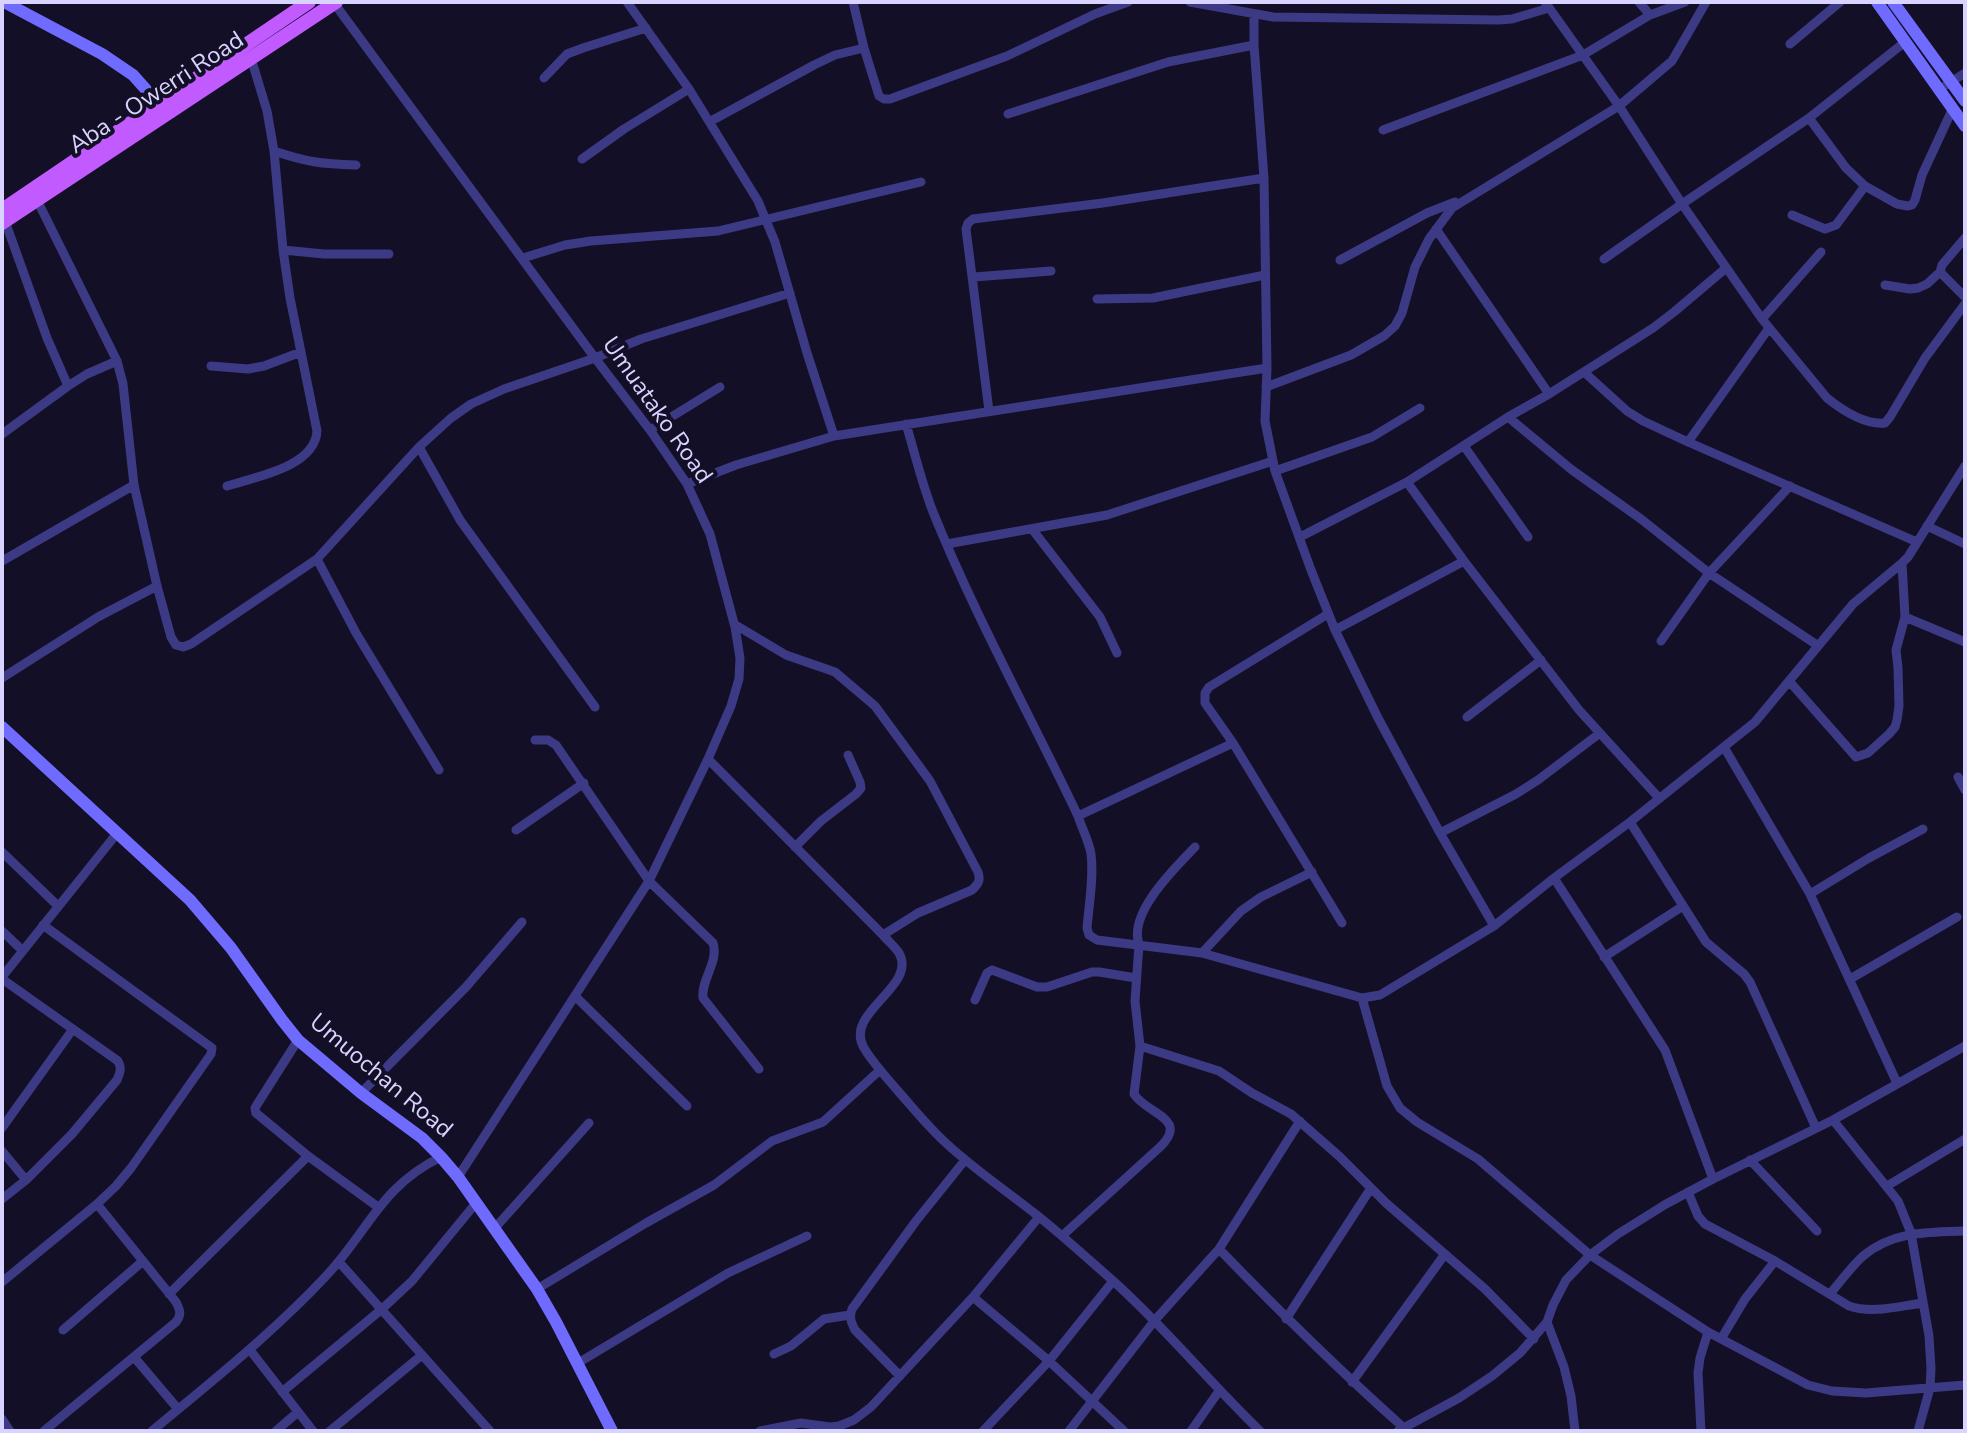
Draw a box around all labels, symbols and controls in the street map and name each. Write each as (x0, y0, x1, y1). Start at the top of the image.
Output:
street label: Aba - Owerri Road (64, 27, 250, 161)
street label: Umuatako Road (595, 332, 717, 490)
street label: Umuochan Road (303, 1009, 457, 1145)

